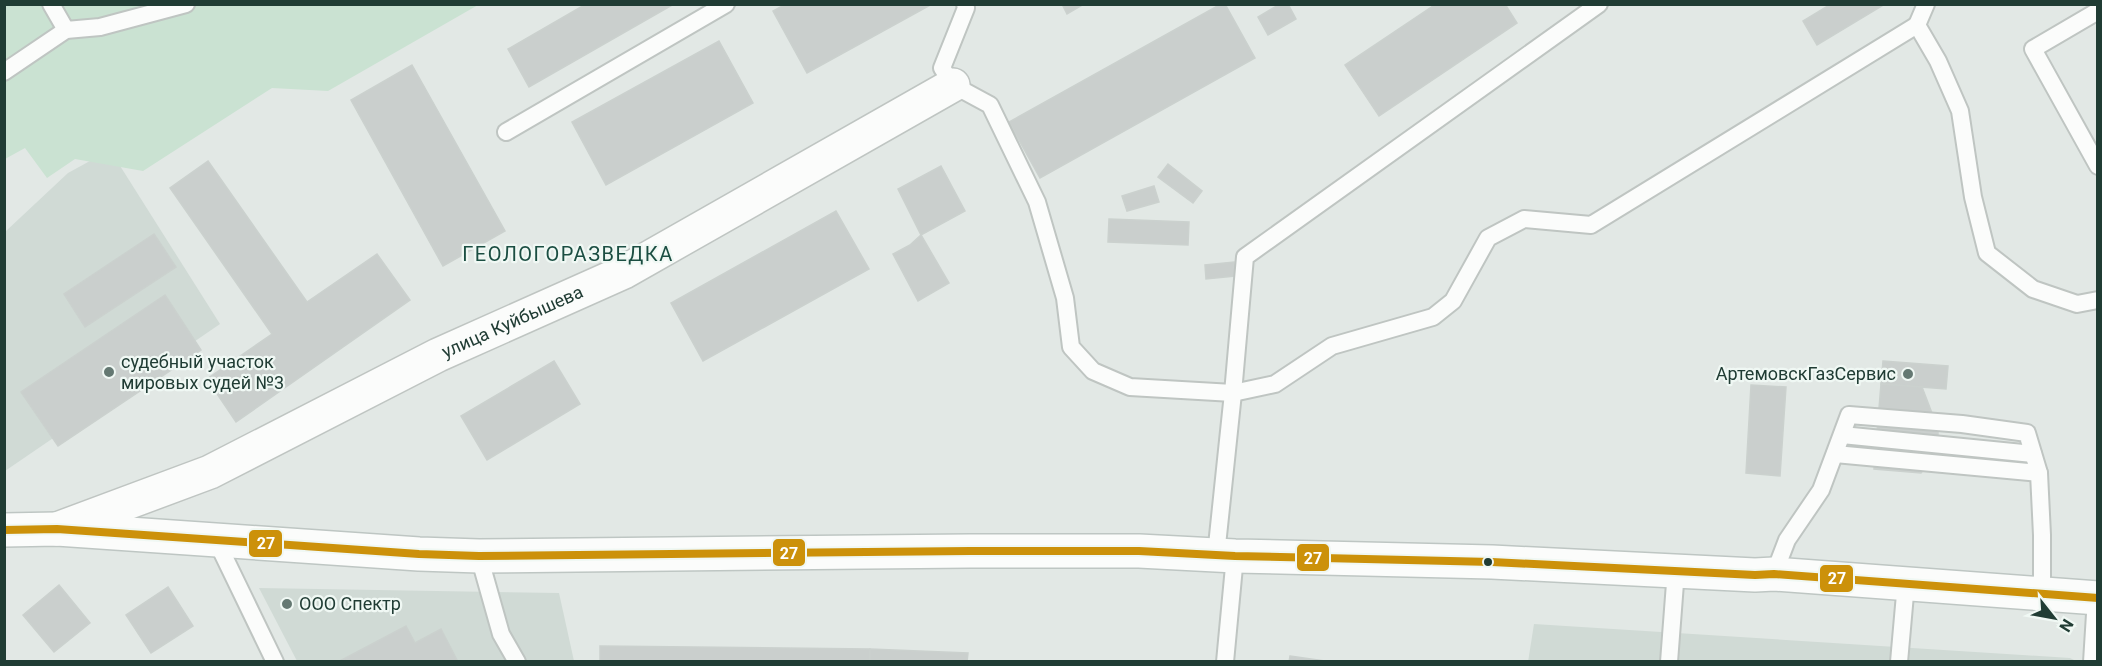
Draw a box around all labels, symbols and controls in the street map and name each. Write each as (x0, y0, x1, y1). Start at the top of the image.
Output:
district label: ГЕОЛОГОРАЗВЕДКА (462, 242, 674, 266)
street label: улица Куйбышева (438, 281, 586, 362)
place label: судебный участок мировых судей №3 (121, 351, 284, 393)
place label: АртемовскГазСервис (1716, 363, 1896, 384)
marker: судебный участок мировых судей №3 (102, 365, 116, 379)
marker: АртемовскГазСервис (1901, 367, 1915, 381)
line badge: 27 (248, 529, 283, 558)
text: 27 (257, 534, 275, 553)
line badge: 27 (772, 538, 806, 567)
line badge: 27 (1296, 543, 1330, 572)
text: 27 (780, 544, 798, 563)
text: 27 (1304, 549, 1322, 568)
unlabelled marker (1482, 556, 1494, 568)
line badge: 27 (1819, 564, 1854, 593)
text: 27 (1828, 569, 1846, 588)
north arrow (2024, 588, 2084, 648)
place label: ООО Спектр (299, 593, 401, 614)
marker: ООО Спектр (280, 597, 294, 611)
text: N (2055, 616, 2077, 635)

